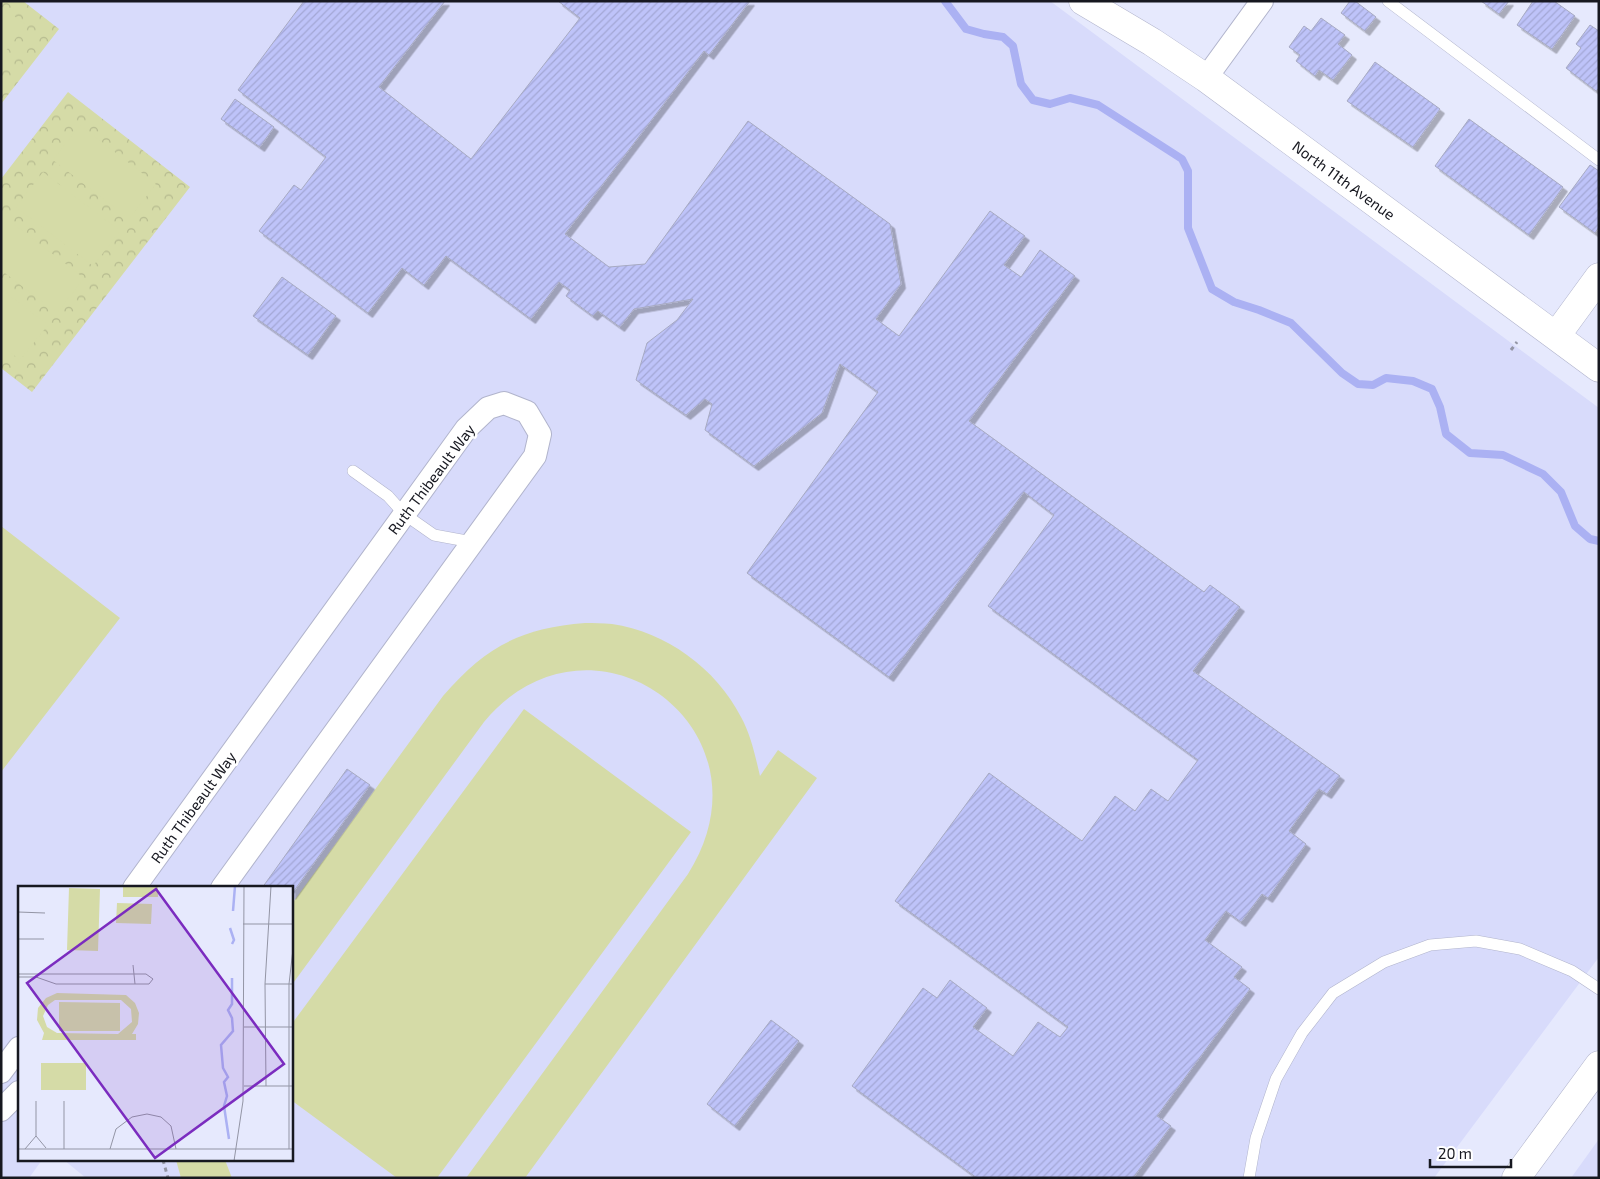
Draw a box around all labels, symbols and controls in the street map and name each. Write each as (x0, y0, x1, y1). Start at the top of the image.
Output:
street label: North 11th Avenue (1289, 137, 1399, 223)
street label: Ruth Thibeault Way (384, 420, 478, 538)
street label: Ruth Thibeault Way (147, 748, 239, 866)
inset map (18, 886, 292, 1162)
scale bar (1430, 1136, 1511, 1168)
text: 20 m (1438, 1144, 1472, 1162)

